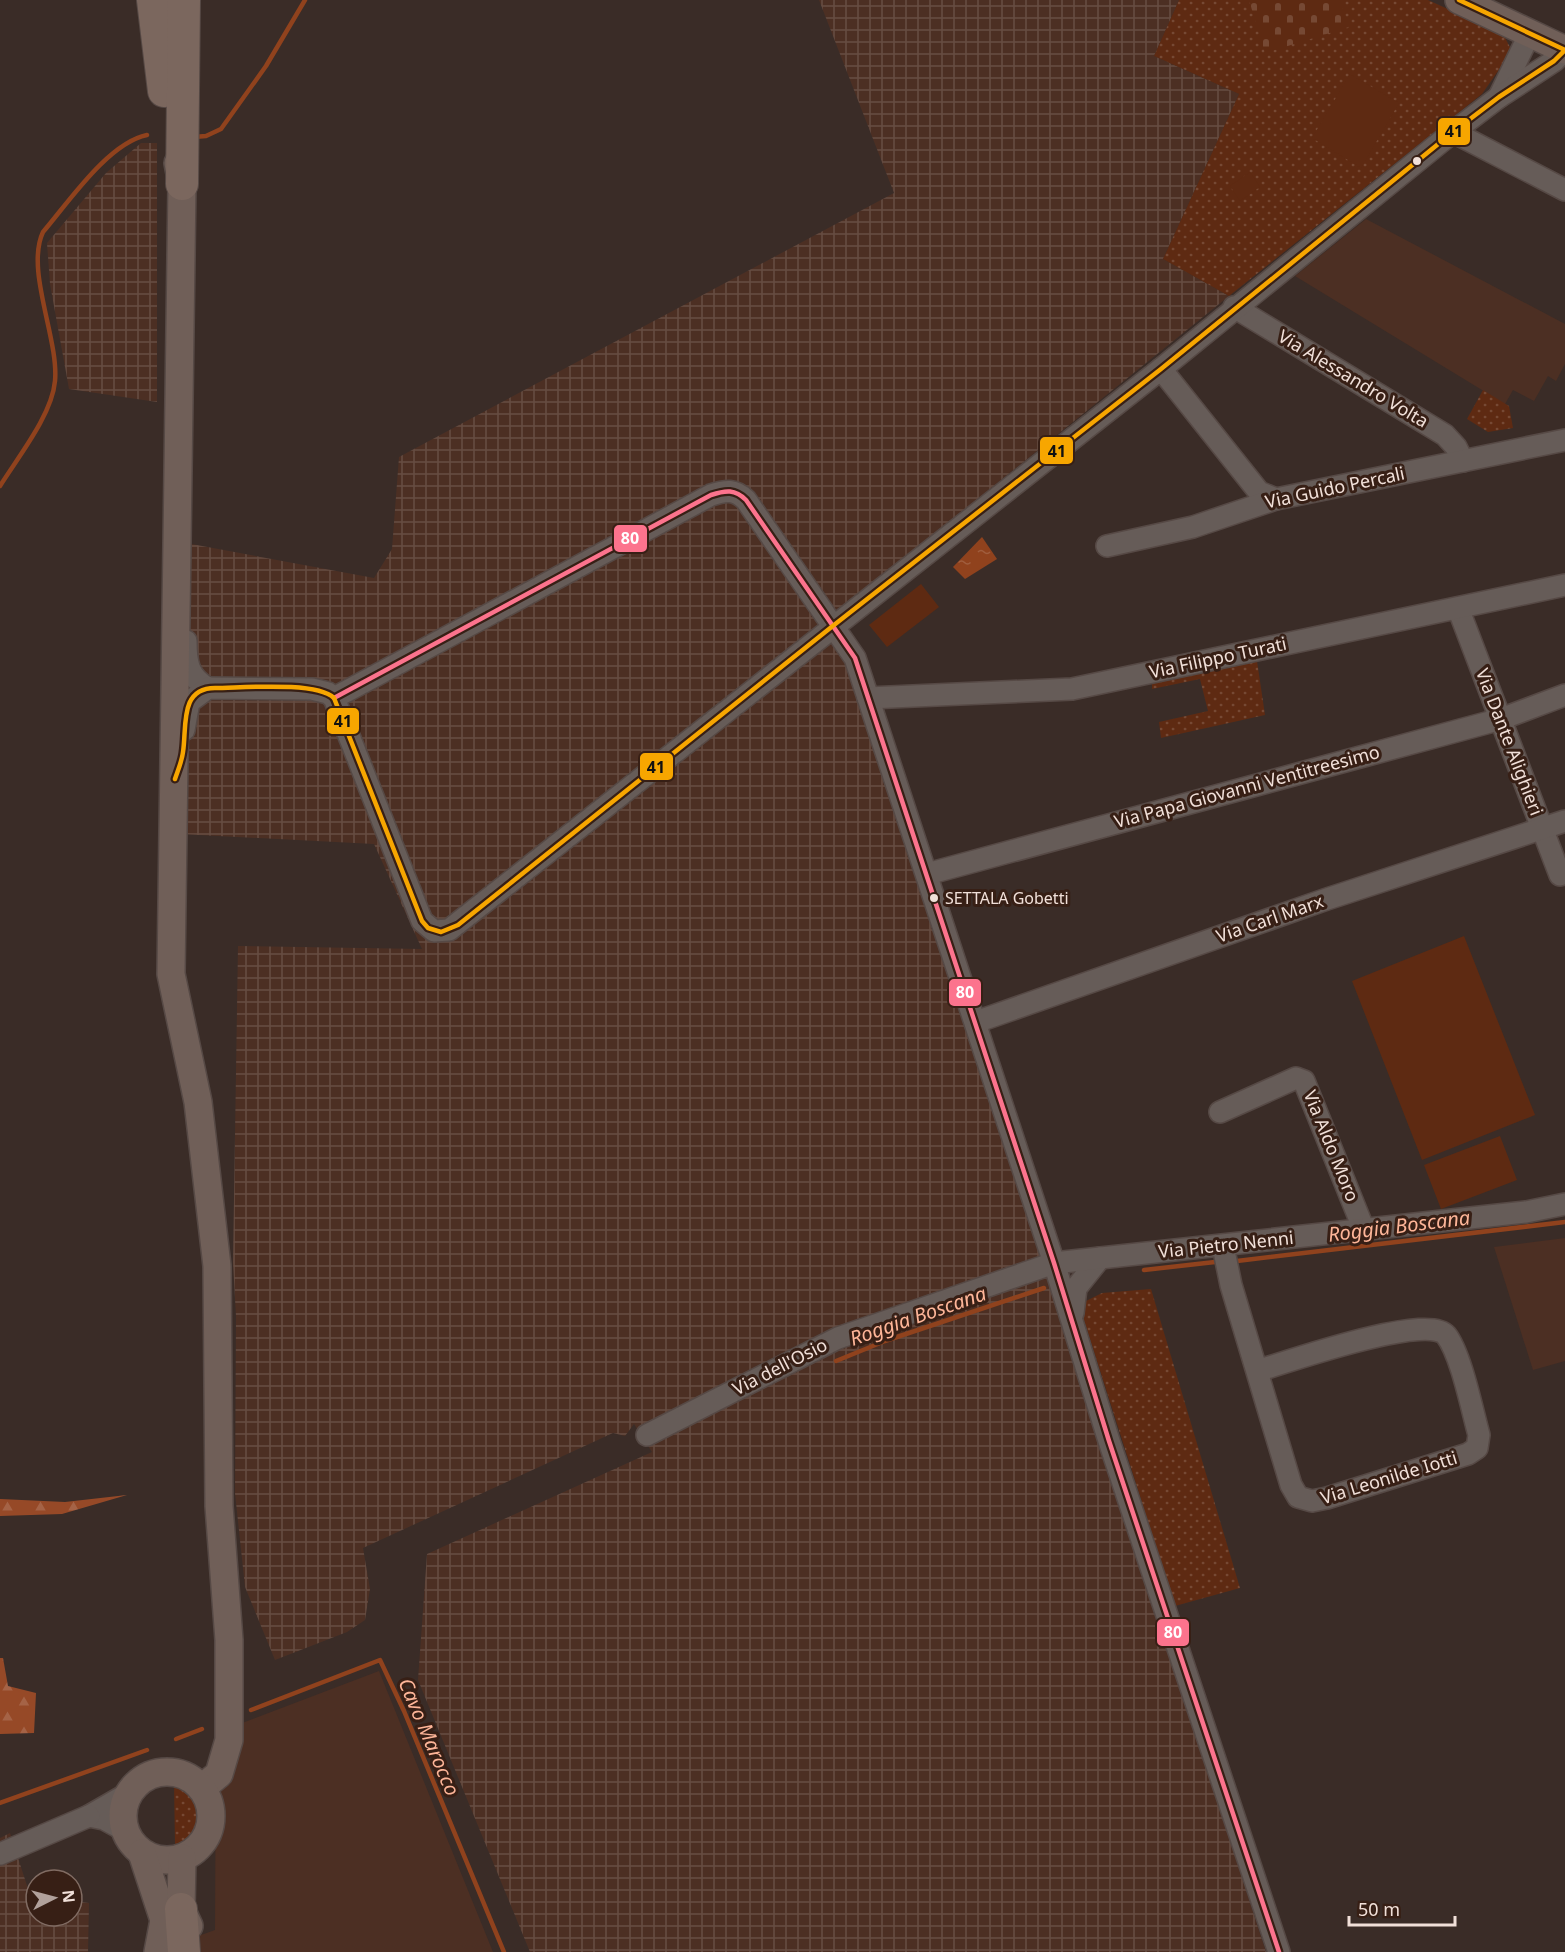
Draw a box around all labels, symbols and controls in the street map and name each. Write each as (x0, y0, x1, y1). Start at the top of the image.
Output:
line badge: 41 (1437, 117, 1471, 146)
text: 41 (1445, 120, 1463, 142)
unlabelled marker (1411, 155, 1423, 167)
street label: Via Alessandro Volta (1274, 324, 1433, 433)
line badge: 41 (1039, 436, 1074, 465)
text: 41 (1048, 440, 1066, 462)
street label: Via Guido Percali (1263, 461, 1407, 514)
line badge: 80 (613, 524, 648, 553)
text: 80 (621, 527, 639, 549)
street label: Via Filippo Turati (1147, 631, 1289, 683)
street label: Via Dante Alighieri (1471, 665, 1549, 819)
line badge: 41 (326, 707, 360, 735)
text: 41 (334, 710, 352, 732)
street label: Via Papa Giovanni Ventitreesimo (1111, 739, 1382, 833)
line badge: 41 (639, 752, 674, 781)
text: 41 (647, 756, 665, 778)
place label: SETTALA Gobetti (945, 887, 1069, 909)
street label: Via Carl Marx (1213, 888, 1327, 948)
marker: SETTALA Gobetti (928, 892, 940, 904)
line badge: 80 (948, 978, 982, 1007)
text: 80 (956, 981, 974, 1003)
street label: Via Aldo Moro (1299, 1086, 1365, 1205)
water label: Roggia Boscana (1326, 1203, 1471, 1248)
street label: Via Pietro Nenni (1157, 1225, 1295, 1263)
water label: Roggia Boscana (846, 1280, 990, 1352)
street label: Via dell'Osio (728, 1332, 831, 1400)
street label: Via Leonilde Iotti (1317, 1445, 1460, 1509)
line badge: 80 (1156, 1618, 1190, 1647)
text: 80 (1164, 1621, 1182, 1643)
water label: Cavo Marocco (393, 1674, 466, 1800)
north arrow (24, 1868, 84, 1928)
text: N (57, 1889, 81, 1904)
scale bar (1349, 1889, 1456, 1927)
text: 50 m (1358, 1897, 1400, 1921)

